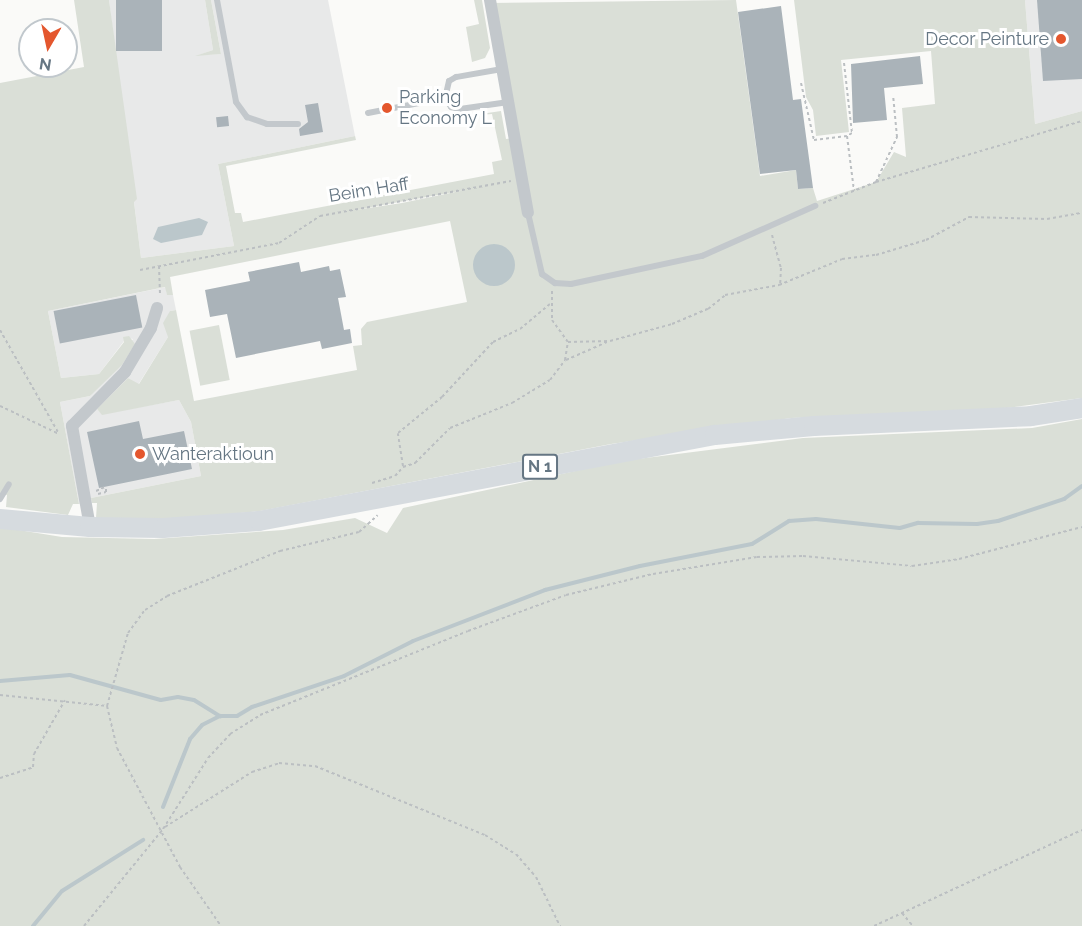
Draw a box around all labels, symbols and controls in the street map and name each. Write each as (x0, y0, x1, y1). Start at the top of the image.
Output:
north arrow (18, 18, 78, 78)
place label: Decor Peinture (925, 28, 1049, 50)
marker: Decor Peinture (1054, 32, 1068, 46)
text: N (38, 54, 53, 75)
place label: Parking Economy L (399, 87, 493, 130)
marker: Parking Economy L (380, 101, 394, 115)
street label: Beim Haff (327, 173, 411, 207)
place label: Wanteraktioun (152, 443, 274, 465)
marker: Wanteraktioun (133, 447, 147, 461)
road number: N 1 (522, 454, 558, 480)

